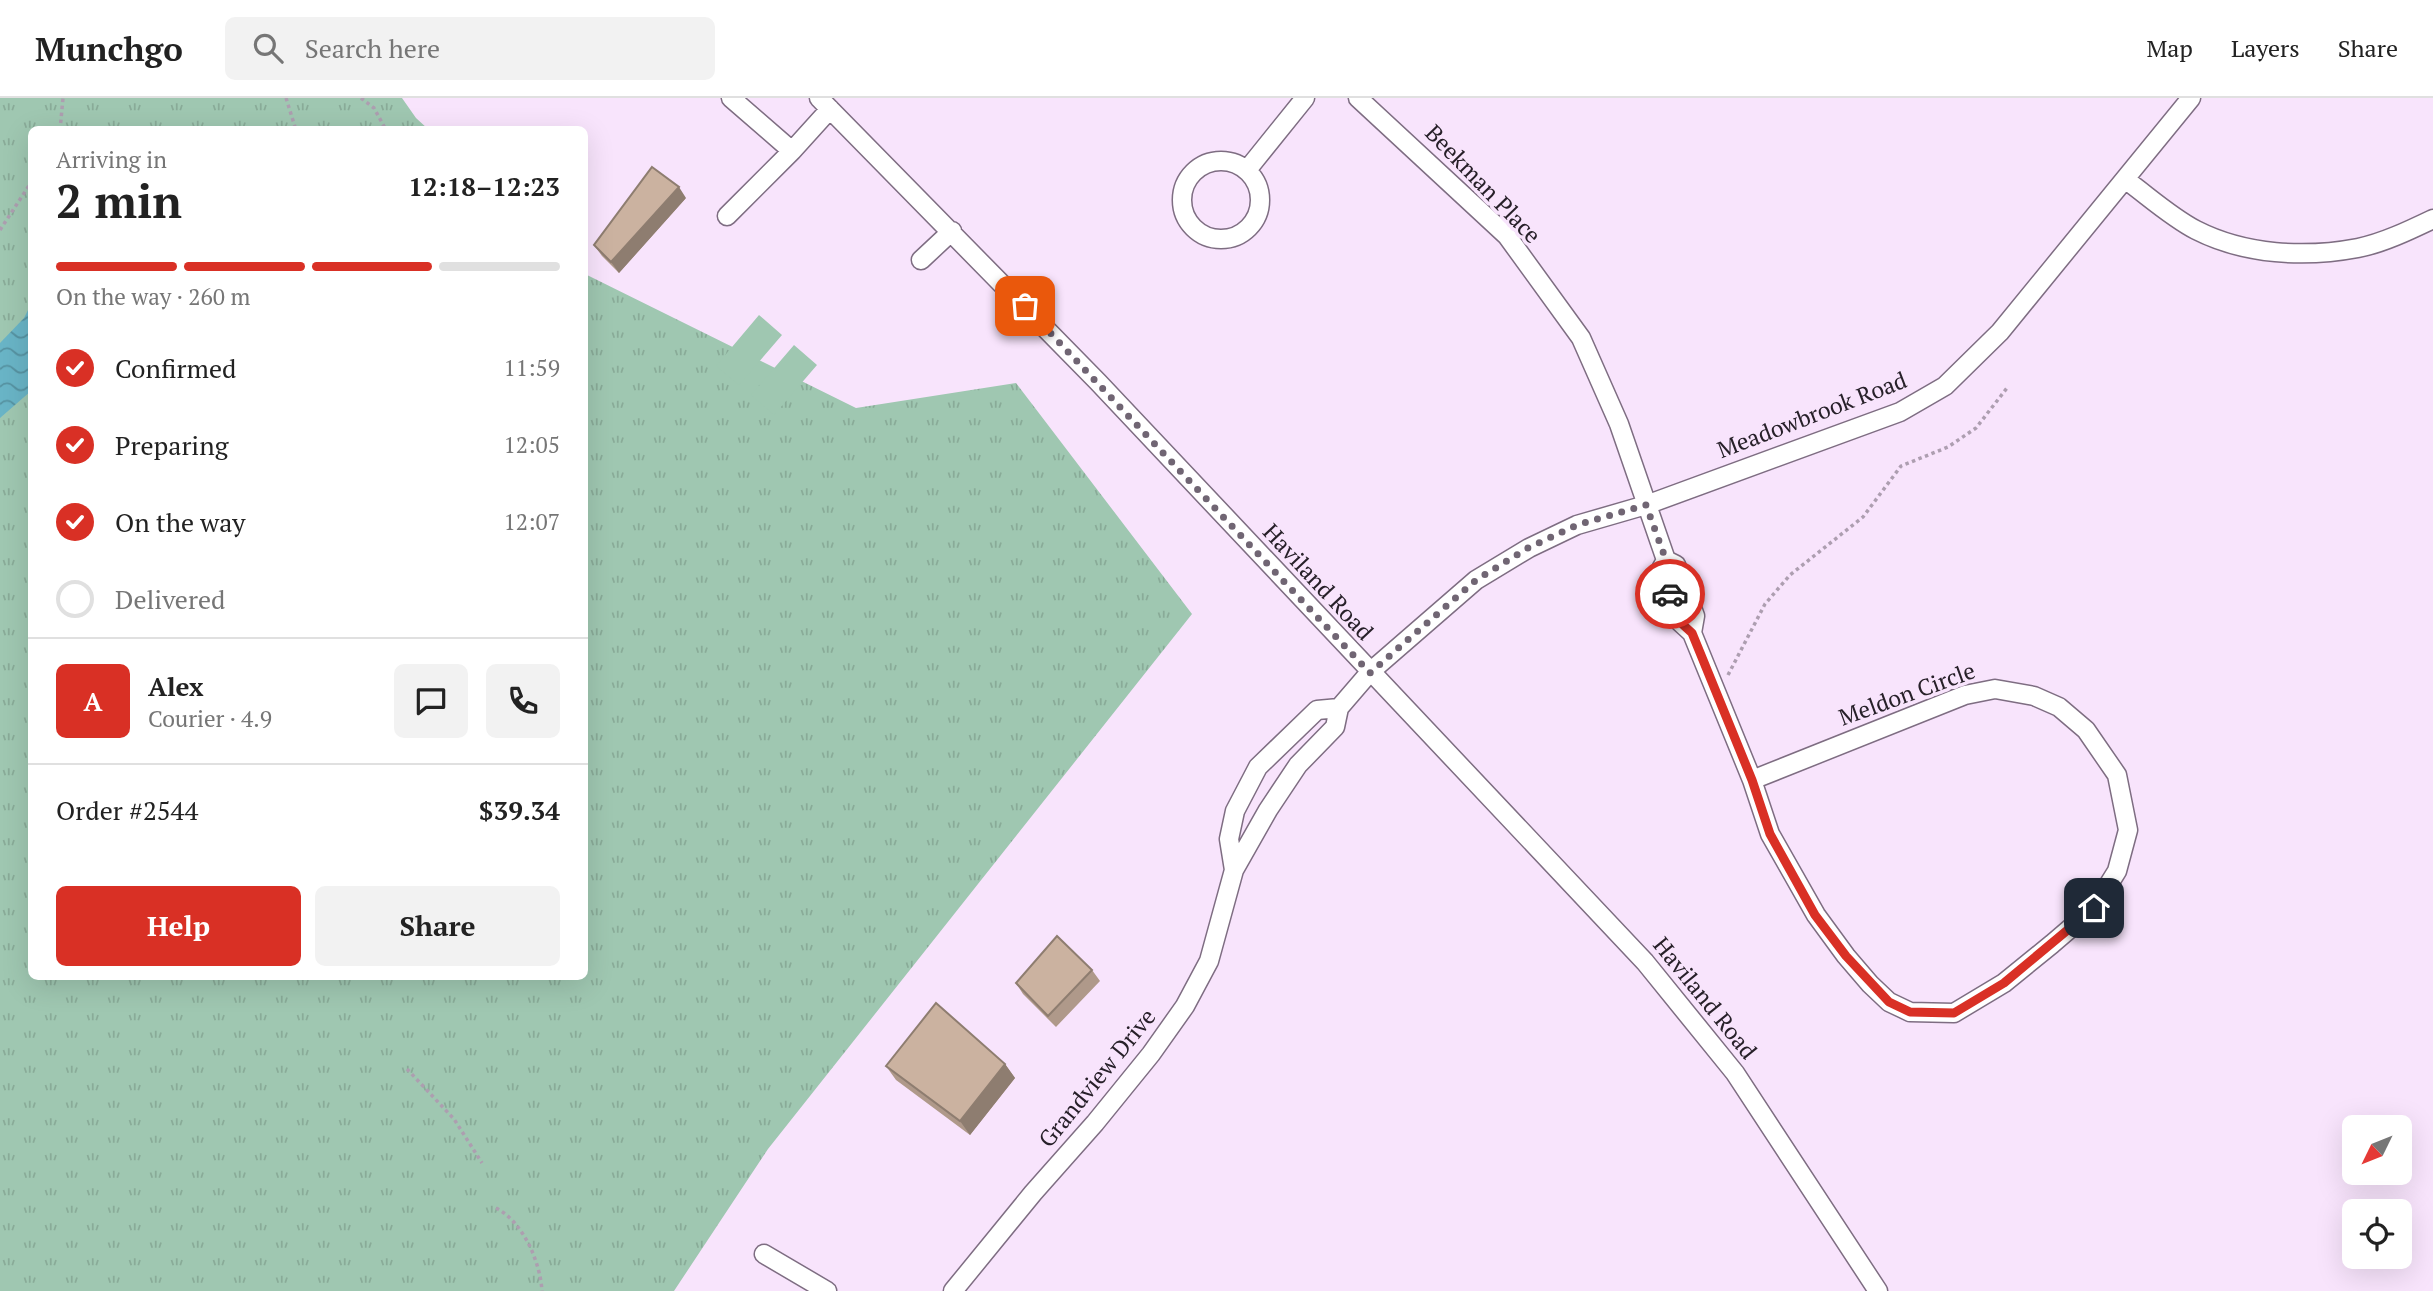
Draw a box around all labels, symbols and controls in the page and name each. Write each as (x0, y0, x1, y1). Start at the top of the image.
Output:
search box (225, 17, 715, 80)
text: Munchgo (35, 27, 183, 70)
icon: search (249, 29, 287, 67)
text: Search here (305, 31, 440, 65)
text: Map (2146, 32, 2193, 64)
text: Layers (2231, 32, 2300, 64)
text: Share (2338, 32, 2398, 64)
street label: Beekman Place (1419, 117, 1548, 250)
text: Arriving in (56, 144, 167, 175)
text: 12:18–12:23 (408, 169, 560, 203)
text: 2 min (56, 170, 182, 231)
pin (995, 276, 1055, 336)
text: On the way · 260 m (56, 281, 250, 312)
icon: bag (1006, 287, 1044, 325)
icon: check (56, 349, 94, 387)
text: Confirmed (115, 351, 236, 385)
text: 11:59 (503, 352, 560, 383)
street label: Meadowbrook Road (1713, 364, 1911, 465)
icon: check (56, 426, 94, 464)
text: Preparing (115, 428, 228, 462)
text: 12:05 (503, 429, 560, 460)
icon: check (56, 503, 94, 541)
text: On the way (115, 505, 246, 539)
text: 12:07 (503, 506, 560, 537)
street label: Haviland Road (1256, 517, 1381, 647)
courier (1635, 559, 1705, 629)
icon: car (1651, 575, 1689, 613)
text: Delivered (115, 582, 225, 616)
street label: Meldon Circle (1834, 655, 1979, 733)
button: chat (394, 664, 468, 738)
button: phone (486, 664, 560, 738)
text: Alex (148, 669, 204, 703)
text: A (84, 684, 102, 718)
text: Courier · 4.9 (148, 703, 272, 734)
text: Order #2544 (56, 793, 198, 827)
text: $39.34 (479, 793, 560, 827)
pin (2064, 878, 2124, 938)
button: Help (56, 886, 301, 966)
button: Share (315, 886, 560, 966)
icon: home (2075, 889, 2113, 927)
street label: Haviland Road (1647, 930, 1764, 1065)
street label: Grandview Drive (1031, 1002, 1162, 1154)
north arrow (2342, 1115, 2412, 1185)
map controls (2342, 1115, 2412, 1269)
button: locate (2342, 1199, 2412, 1269)

